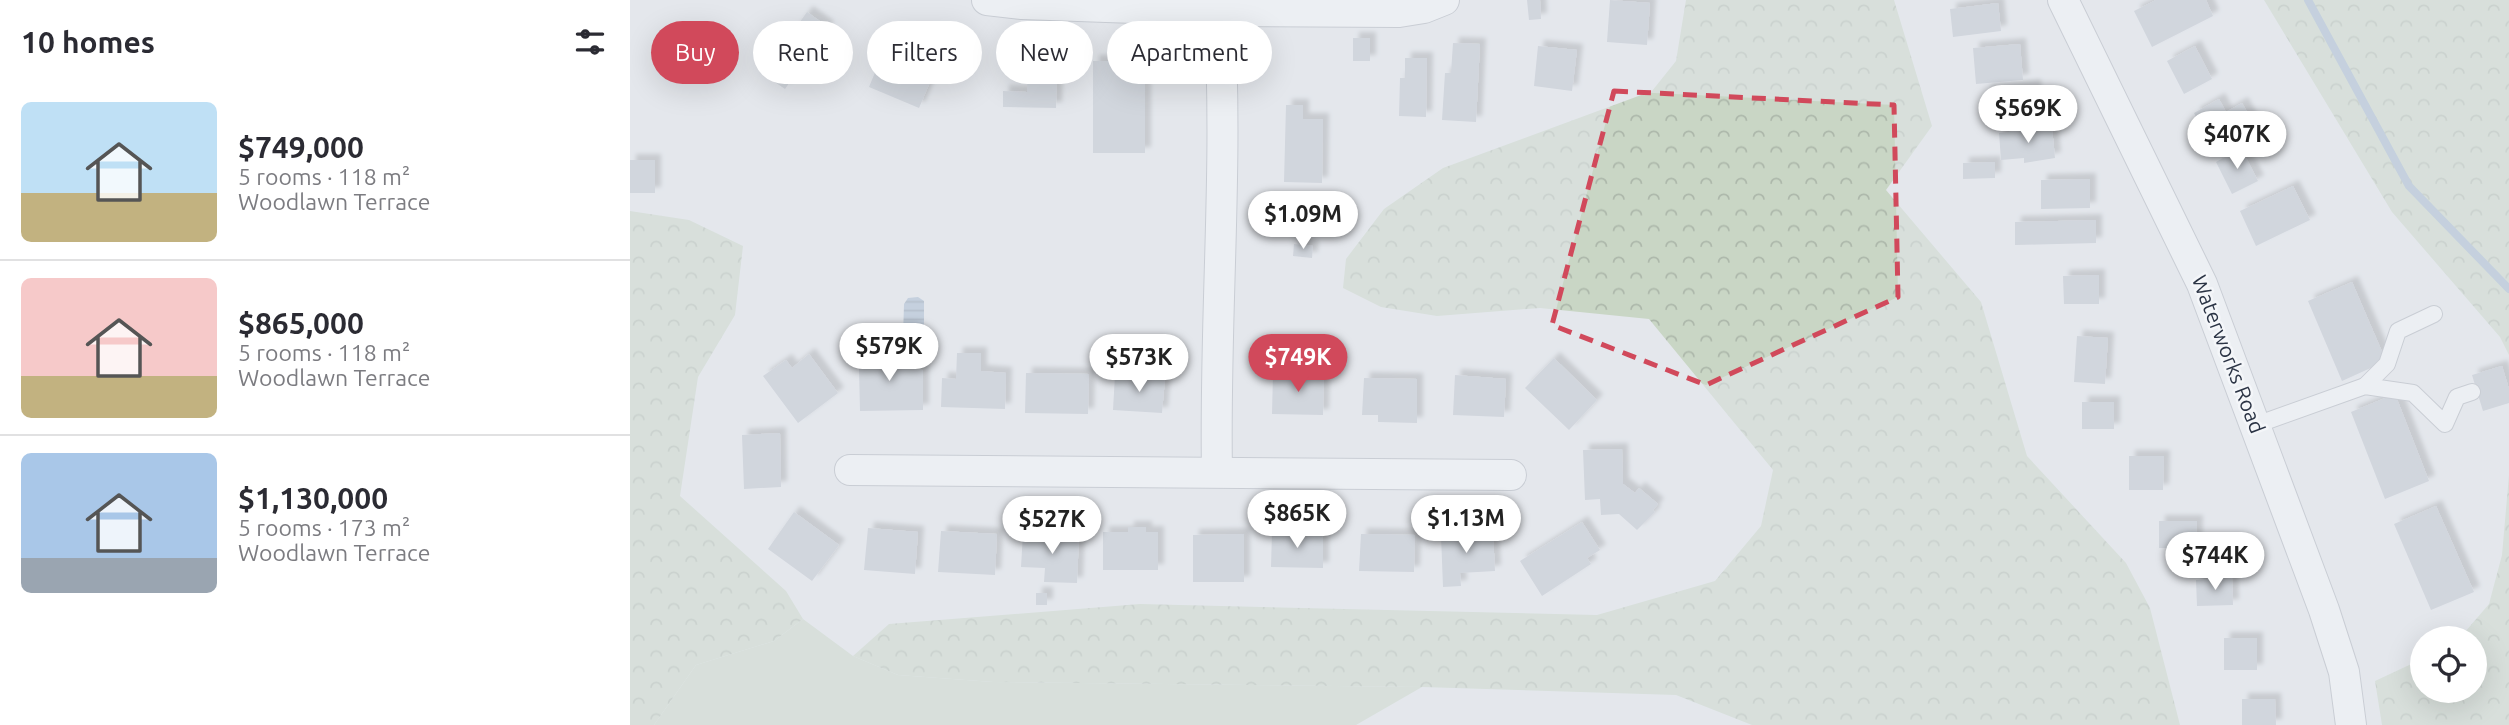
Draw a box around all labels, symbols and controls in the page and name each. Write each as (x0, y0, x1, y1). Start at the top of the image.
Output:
chip: Buy (651, 21, 739, 84)
chip: Rent (753, 21, 853, 84)
chip: Filters (867, 21, 982, 84)
chip: New (996, 21, 1093, 84)
chip: Apartment (1107, 21, 1272, 84)
icon: filters (571, 23, 609, 61)
text: 10 homes (21, 25, 155, 59)
pin: $569K (1979, 86, 2077, 145)
text: $569K (1994, 95, 2062, 120)
pin: $407K (2188, 111, 2286, 171)
text: $407K (2203, 121, 2271, 146)
icon: home (77, 130, 161, 214)
text: $749,000 (238, 130, 364, 164)
text: 5 rooms · 118 m² (238, 164, 410, 189)
text: Woodlawn Terrace (238, 189, 430, 214)
pin: $1.09M (1246, 191, 1360, 251)
text: $1.09M (1264, 201, 1342, 226)
street label: Waterworks Road (2188, 272, 2270, 436)
icon: home (77, 306, 161, 390)
text: $865,000 (238, 306, 364, 340)
pin: $579K (840, 324, 938, 383)
text: $579K (855, 333, 923, 358)
pin: $573K (1090, 334, 1188, 394)
pin: $749K (1249, 334, 1347, 394)
text: 5 rooms · 118 m² (238, 340, 410, 365)
text: $573K (1105, 344, 1173, 369)
text: $749K (1264, 344, 1332, 369)
text: Woodlawn Terrace (238, 365, 430, 390)
icon: home (77, 481, 161, 565)
text: $1,130,000 (238, 481, 388, 515)
pin: $865K (1248, 490, 1346, 550)
pin: $527K (1003, 496, 1101, 556)
pin: $1.13M (1409, 496, 1523, 555)
text: $865K (1263, 500, 1331, 525)
text: $1.13M (1427, 505, 1505, 530)
text: $527K (1018, 506, 1086, 531)
text: 5 rooms · 173 m² (238, 515, 410, 540)
pin: $744K (2166, 532, 2264, 592)
text: Woodlawn Terrace (238, 540, 430, 565)
text: $744K (2181, 542, 2249, 567)
map controls (2410, 626, 2487, 703)
button: locate (2410, 626, 2487, 703)

